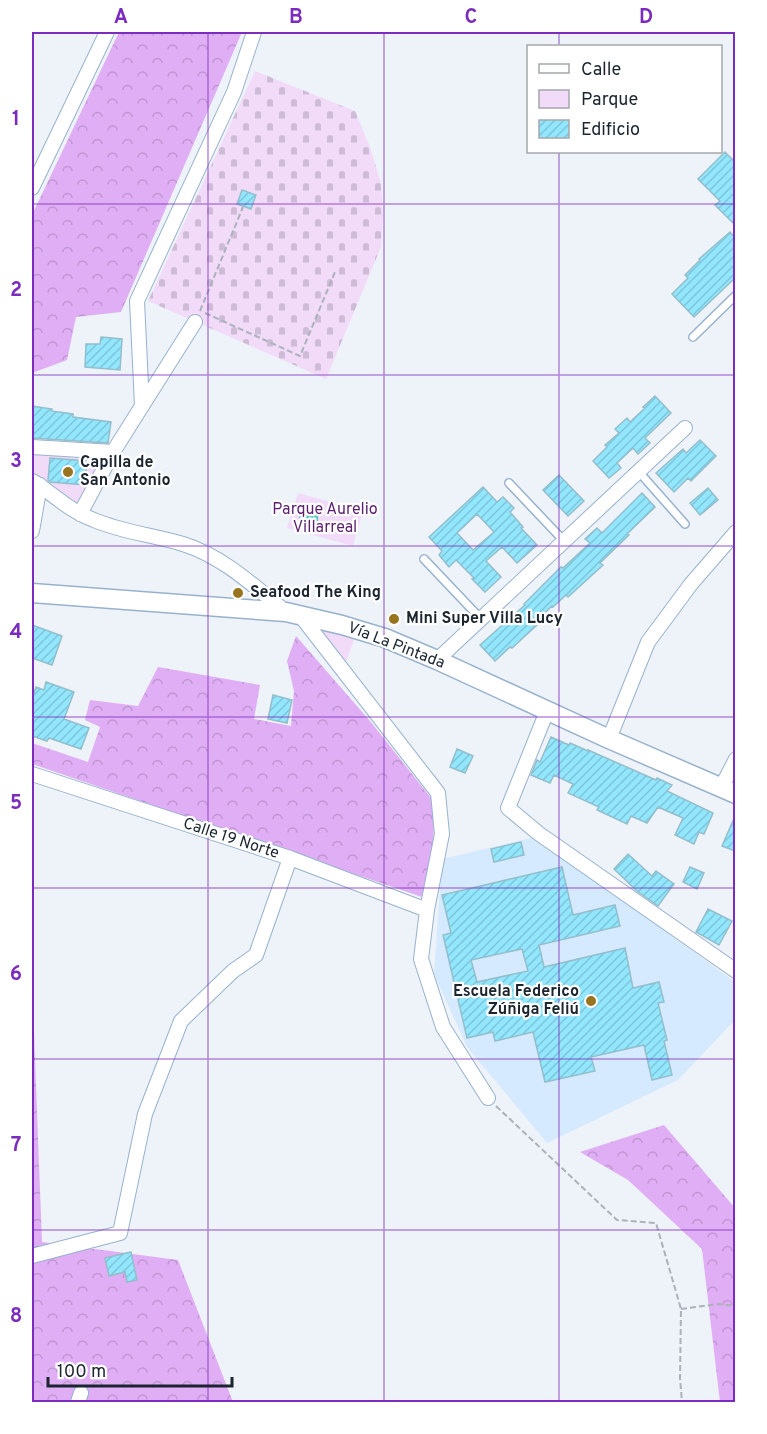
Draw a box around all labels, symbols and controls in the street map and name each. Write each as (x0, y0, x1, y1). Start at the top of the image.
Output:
text: A (114, 5, 128, 31)
text: B (289, 5, 303, 31)
text: C (465, 5, 477, 31)
text: D (639, 5, 653, 31)
legend (527, 45, 722, 153)
text: Calle (581, 59, 621, 82)
text: Parque (581, 89, 638, 112)
text: 1 (12, 107, 20, 133)
text: Edificio (581, 119, 640, 142)
text: 2 (10, 278, 22, 304)
text: 3 (10, 449, 22, 475)
place label: Capilla de San Antonio (80, 453, 171, 491)
marker: Capilla de San Antonio (61, 465, 75, 479)
park label: Parque Aurelio Villarreal (272, 500, 378, 538)
place label: Seafood The King (250, 583, 381, 603)
marker: Seafood The King (231, 586, 245, 600)
place label: Mini Super Villa Lucy (406, 609, 563, 629)
marker: Mini Super Villa Lucy (387, 612, 401, 626)
street label: Vía La Pintada (344, 618, 448, 674)
text: 4 (10, 620, 22, 646)
text: 5 (10, 791, 22, 817)
street label: Calle 19 Norte (180, 814, 282, 864)
text: 6 (10, 962, 22, 988)
place label: Escuela Federico Zúñiga Feliú (453, 982, 579, 1020)
marker: Escuela Federico Zúñiga Feliú (584, 994, 598, 1008)
text: 7 (11, 1133, 21, 1159)
text: 8 (10, 1304, 22, 1330)
scale bar (48, 1350, 232, 1388)
text: 100 m (57, 1361, 106, 1384)

